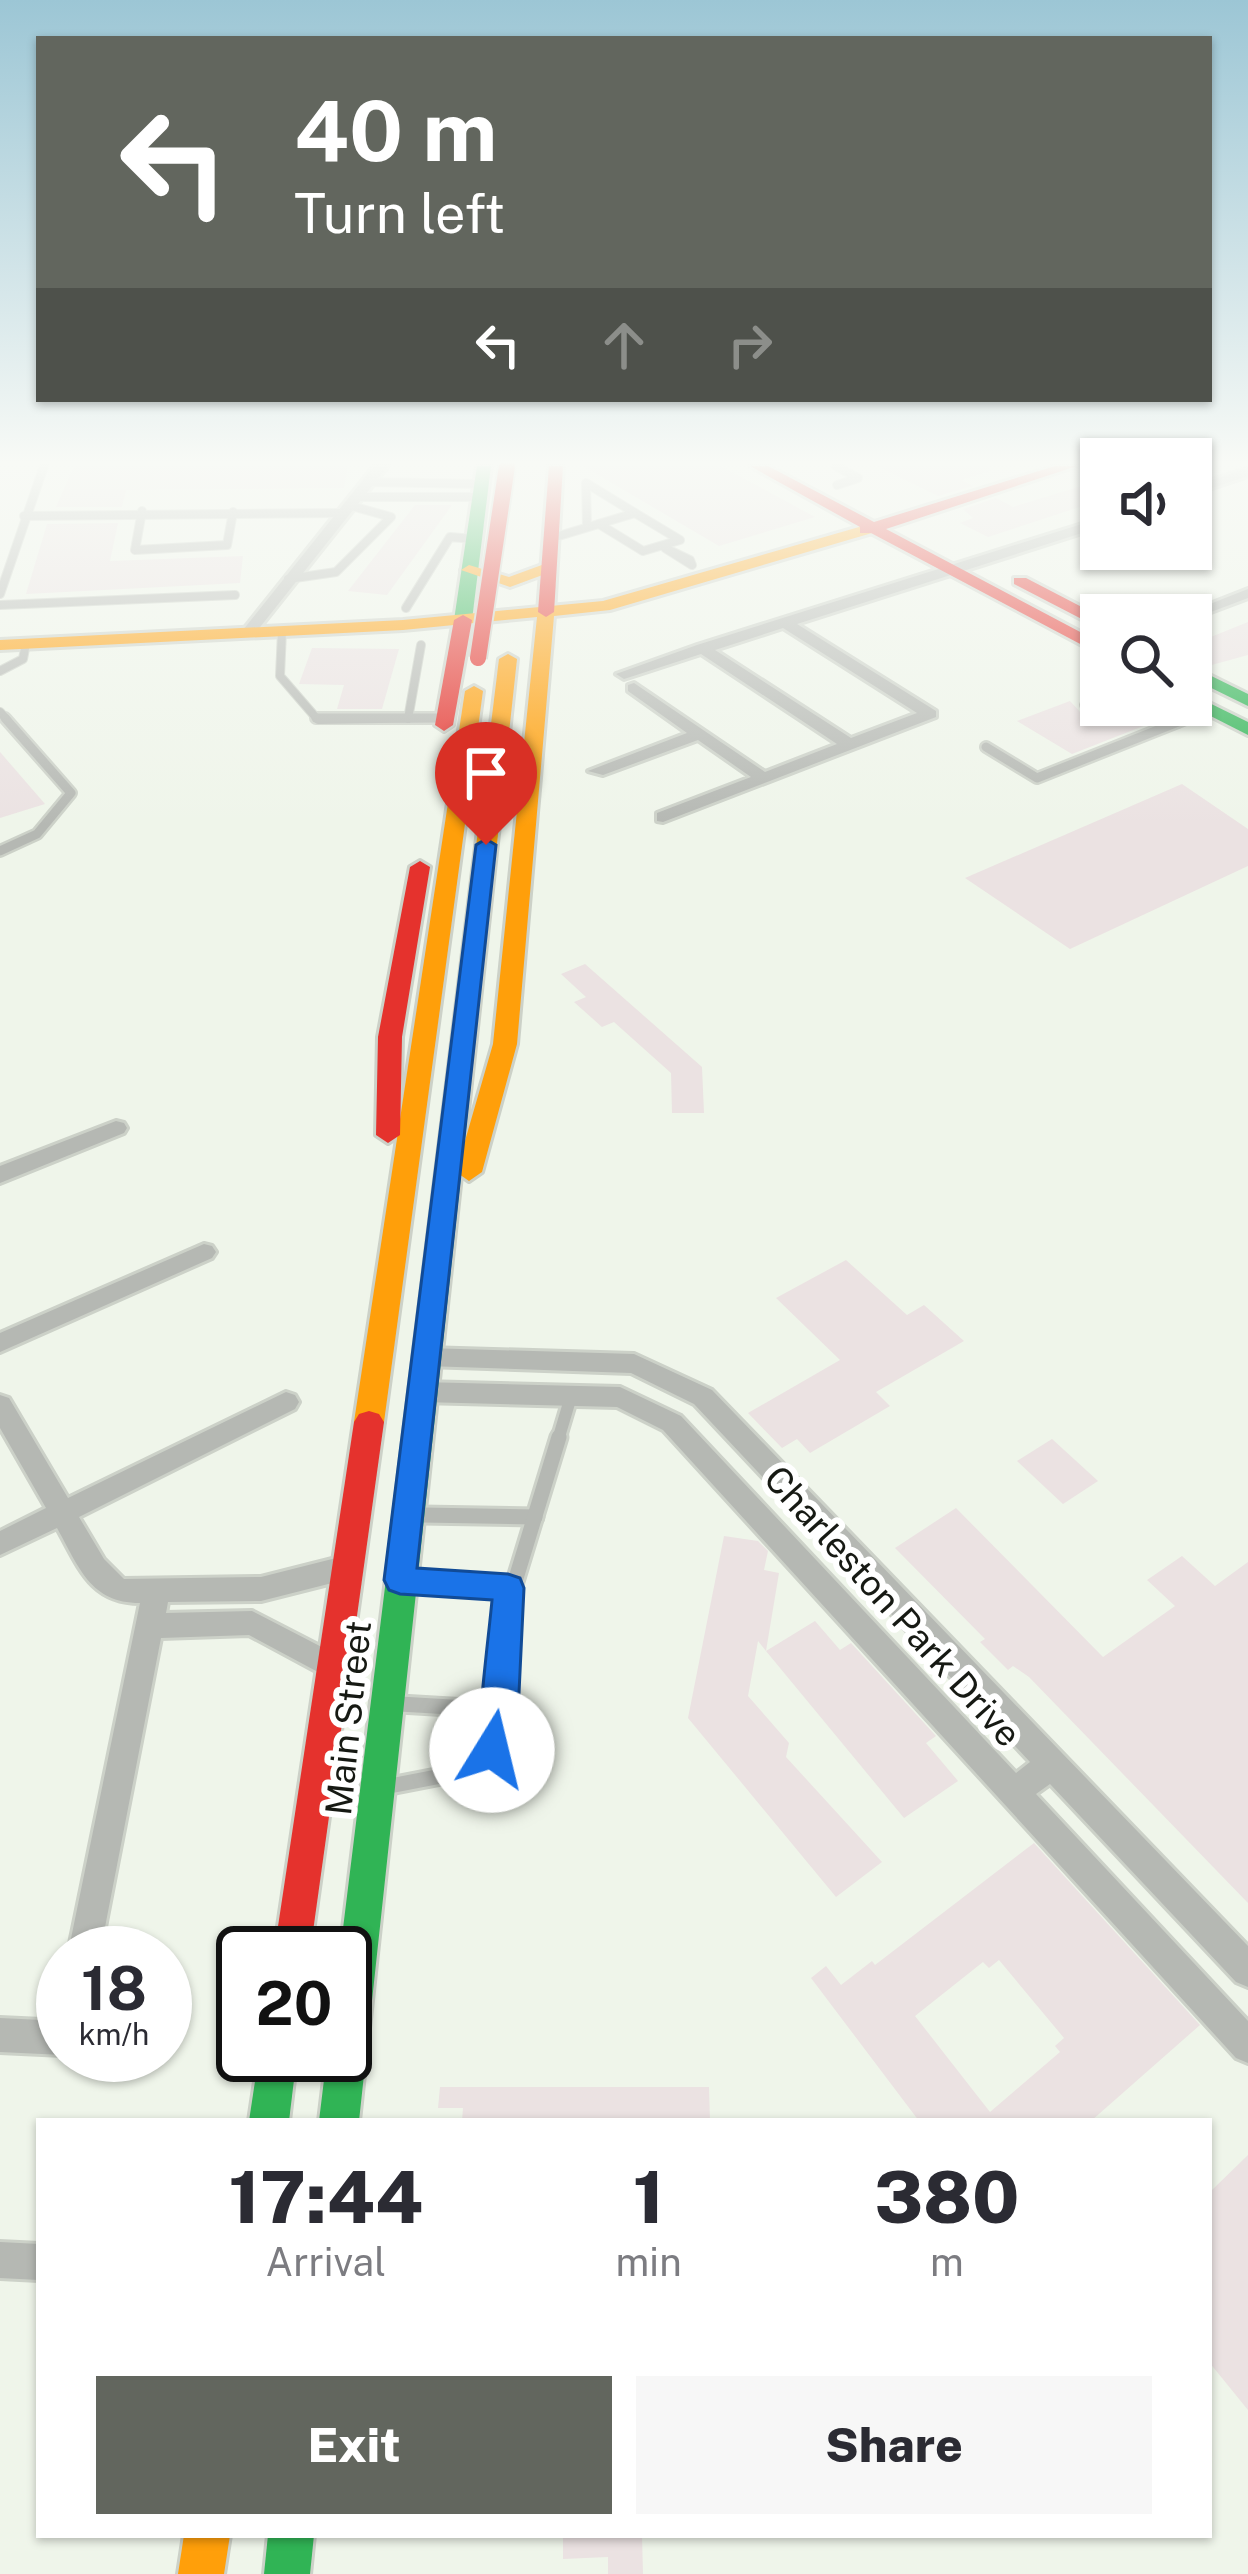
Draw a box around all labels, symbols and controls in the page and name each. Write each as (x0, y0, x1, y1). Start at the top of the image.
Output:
text: 40 m (294, 81, 497, 180)
icon: left (96, 84, 252, 240)
text: Turn left (294, 182, 505, 245)
icon: left (465, 312, 531, 378)
icon: ahead (591, 312, 657, 378)
icon: right (717, 312, 783, 378)
map controls (1080, 438, 1212, 726)
button: sound (1080, 438, 1212, 570)
button: search (1080, 594, 1212, 726)
pin (435, 722, 537, 845)
icon: arrive (453, 740, 519, 806)
street label: Charleston Park Drive (756, 1457, 1030, 1755)
street label: Main Street (317, 1619, 379, 1817)
position arrow (429, 1687, 555, 1813)
speed limit sign: 20 (216, 1926, 372, 2082)
text: 18 (81, 1953, 147, 2024)
text: km/h (79, 2016, 149, 2052)
text: 17:44 (228, 2155, 423, 2239)
text: 1 (633, 2155, 664, 2239)
text: 380 (874, 2155, 1020, 2239)
text: Arrival (266, 2239, 386, 2285)
text: min (616, 2239, 682, 2285)
text: m (930, 2239, 964, 2285)
button: Exit (96, 2376, 612, 2514)
button: Share (636, 2376, 1152, 2514)

